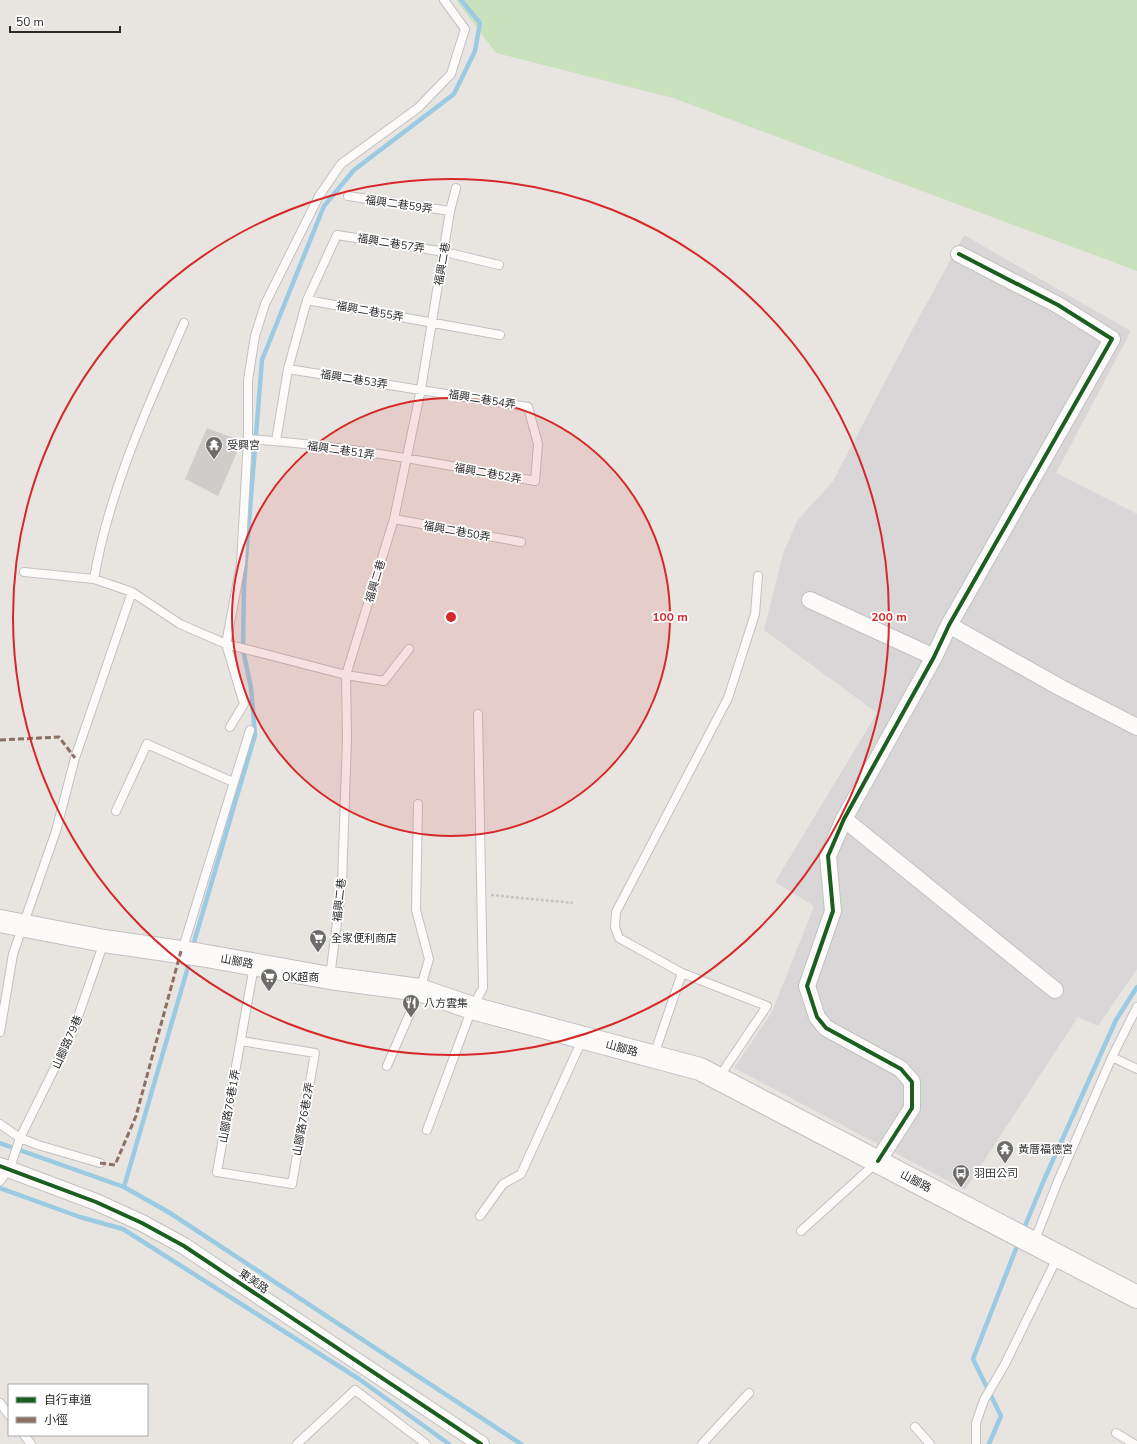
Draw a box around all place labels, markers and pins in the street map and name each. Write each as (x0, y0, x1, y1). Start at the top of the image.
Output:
temple icon: 受興宮 (204, 435, 224, 460)
place label: 受興宮 (227, 438, 260, 453)
centre of rings (444, 610, 458, 624)
supermarket icon: 全家便利商店 (308, 928, 328, 953)
place label: 全家便利商店 (331, 931, 397, 946)
supermarket icon: OK超商 (259, 967, 279, 992)
place label: OK超商 (282, 970, 319, 985)
restaurant icon: 八方雲集 (401, 993, 421, 1018)
place label: 八方雲集 (424, 996, 468, 1011)
temple icon: 黃厝福德宮 (995, 1139, 1015, 1164)
place label: 黃厝福德宮 (1018, 1142, 1073, 1157)
bus stop icon: 羽田公司 (951, 1163, 971, 1188)
place label: 羽田公司 (974, 1166, 1018, 1181)

